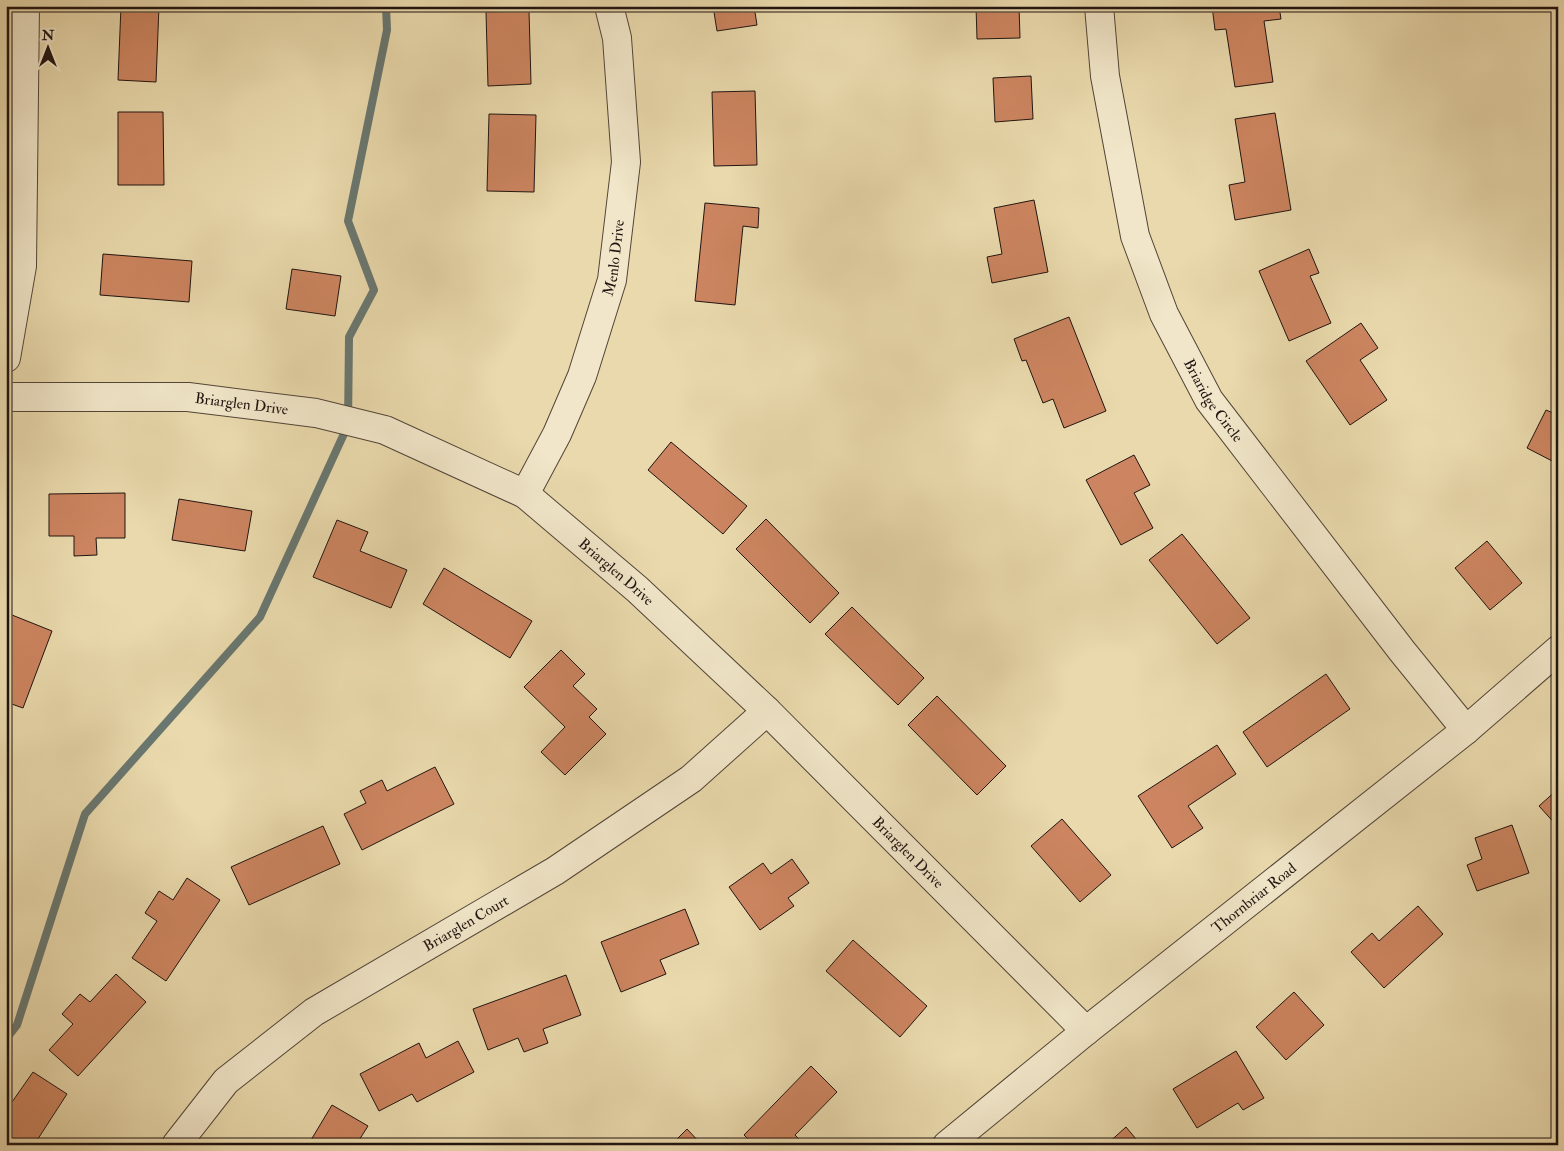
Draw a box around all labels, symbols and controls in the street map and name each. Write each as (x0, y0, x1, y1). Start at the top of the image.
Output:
north arrow (22, 22, 72, 72)
text: N (41, 27, 55, 44)
street label: Menlo Drive (599, 219, 629, 298)
street label: Briaridge Circle (1179, 356, 1247, 446)
street label: Briarglen Drive (194, 389, 289, 419)
street label: Briarglen Drive (574, 534, 658, 610)
street label: Briarglen Drive (868, 813, 948, 893)
street label: Thornbriar Road (1208, 859, 1301, 938)
street label: Briarglen Court (420, 891, 512, 956)

